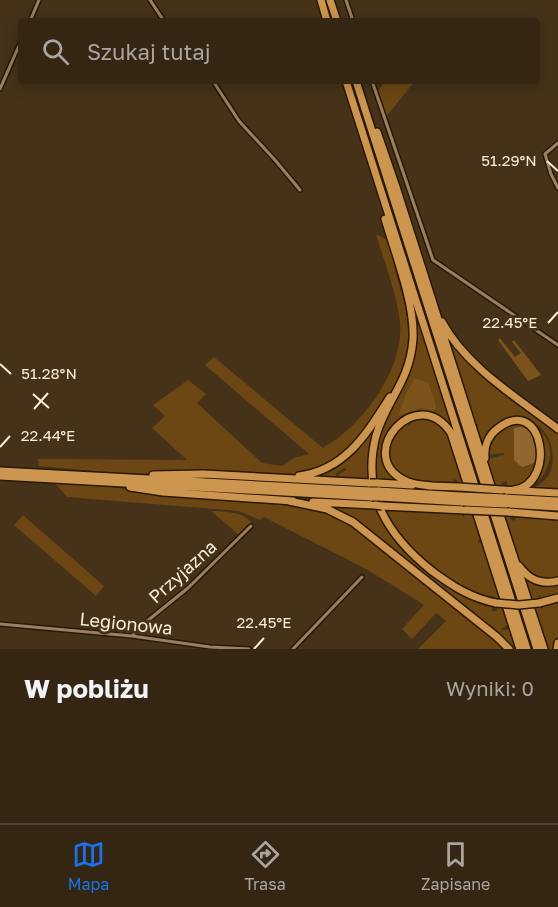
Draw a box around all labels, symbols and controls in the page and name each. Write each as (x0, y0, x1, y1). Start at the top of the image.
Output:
search box (18, 18, 540, 84)
icon: search (39, 35, 72, 68)
text: Szukaj tutaj (87, 38, 211, 65)
text: 51.29°N (481, 151, 537, 169)
text: 22.45°E (483, 313, 537, 331)
text: 51.28°N (21, 364, 77, 382)
text: 22.44°E (21, 426, 75, 444)
street label: Przyjazna (144, 535, 221, 607)
street label: Legionowa (79, 607, 174, 639)
text: 22.45°E (237, 613, 291, 631)
text: W pobliżu (24, 673, 149, 704)
text: Wyniki: 0 (446, 676, 534, 700)
tab: Mapa (68, 838, 109, 894)
tab: Trasa (245, 838, 286, 894)
tab: Zapisane (421, 838, 490, 894)

